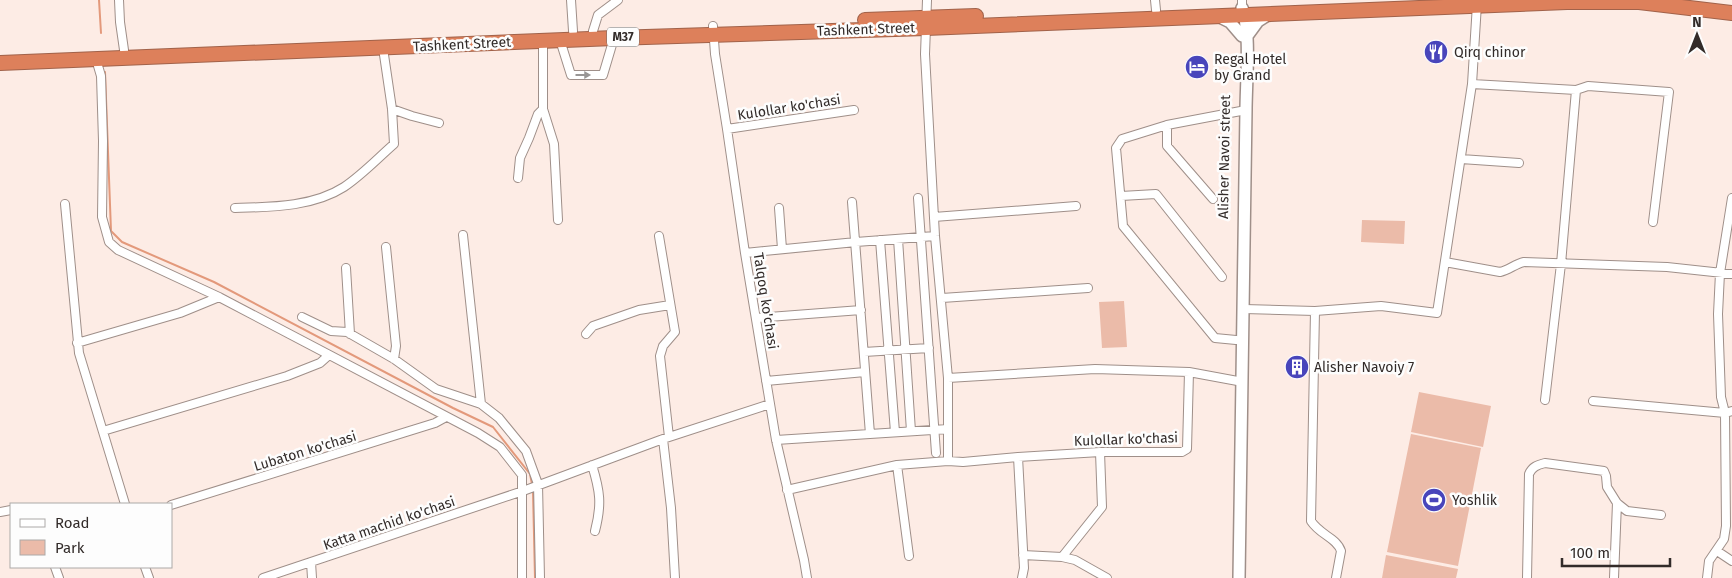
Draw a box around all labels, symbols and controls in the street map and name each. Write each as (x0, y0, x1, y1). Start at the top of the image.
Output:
north arrow (1672, 10, 1722, 60)
text: N (1692, 14, 1702, 31)
street label: Tashkent Street (817, 19, 916, 40)
road number: M37 (607, 28, 639, 46)
street label: Tashkent Street (412, 33, 513, 56)
restaurant icon: Qirq chinor (1423, 39, 1449, 65)
place label: Qirq chinor (1454, 44, 1526, 61)
place label: Regal Hotel by Grand (1214, 51, 1286, 84)
hotel icon: Regal Hotel by Grand (1184, 54, 1210, 80)
one-way arrow (576, 71, 592, 79)
street label: Kulollar ko'chasi (736, 91, 842, 124)
street label: Alisher Navoi street (1215, 94, 1234, 219)
street label: Talqoq ko'chasi (749, 252, 782, 351)
building icon: Alisher Navoiy 7 (1284, 354, 1310, 380)
place label: Alisher Navoiy 7 (1314, 359, 1414, 376)
street label: Lubaton ko'chasi (252, 428, 359, 475)
street label: Kulollar ko'chasi (1074, 429, 1178, 450)
sports icon: Yoshlik (1421, 487, 1447, 513)
place label: Yoshlik (1452, 492, 1498, 509)
street label: Katta machid ko'chasi (321, 493, 457, 554)
legend (10, 503, 172, 568)
text: Road (55, 514, 90, 532)
scale bar (1562, 536, 1670, 568)
text: Park (55, 539, 85, 557)
text: 100 m (1570, 544, 1610, 562)

